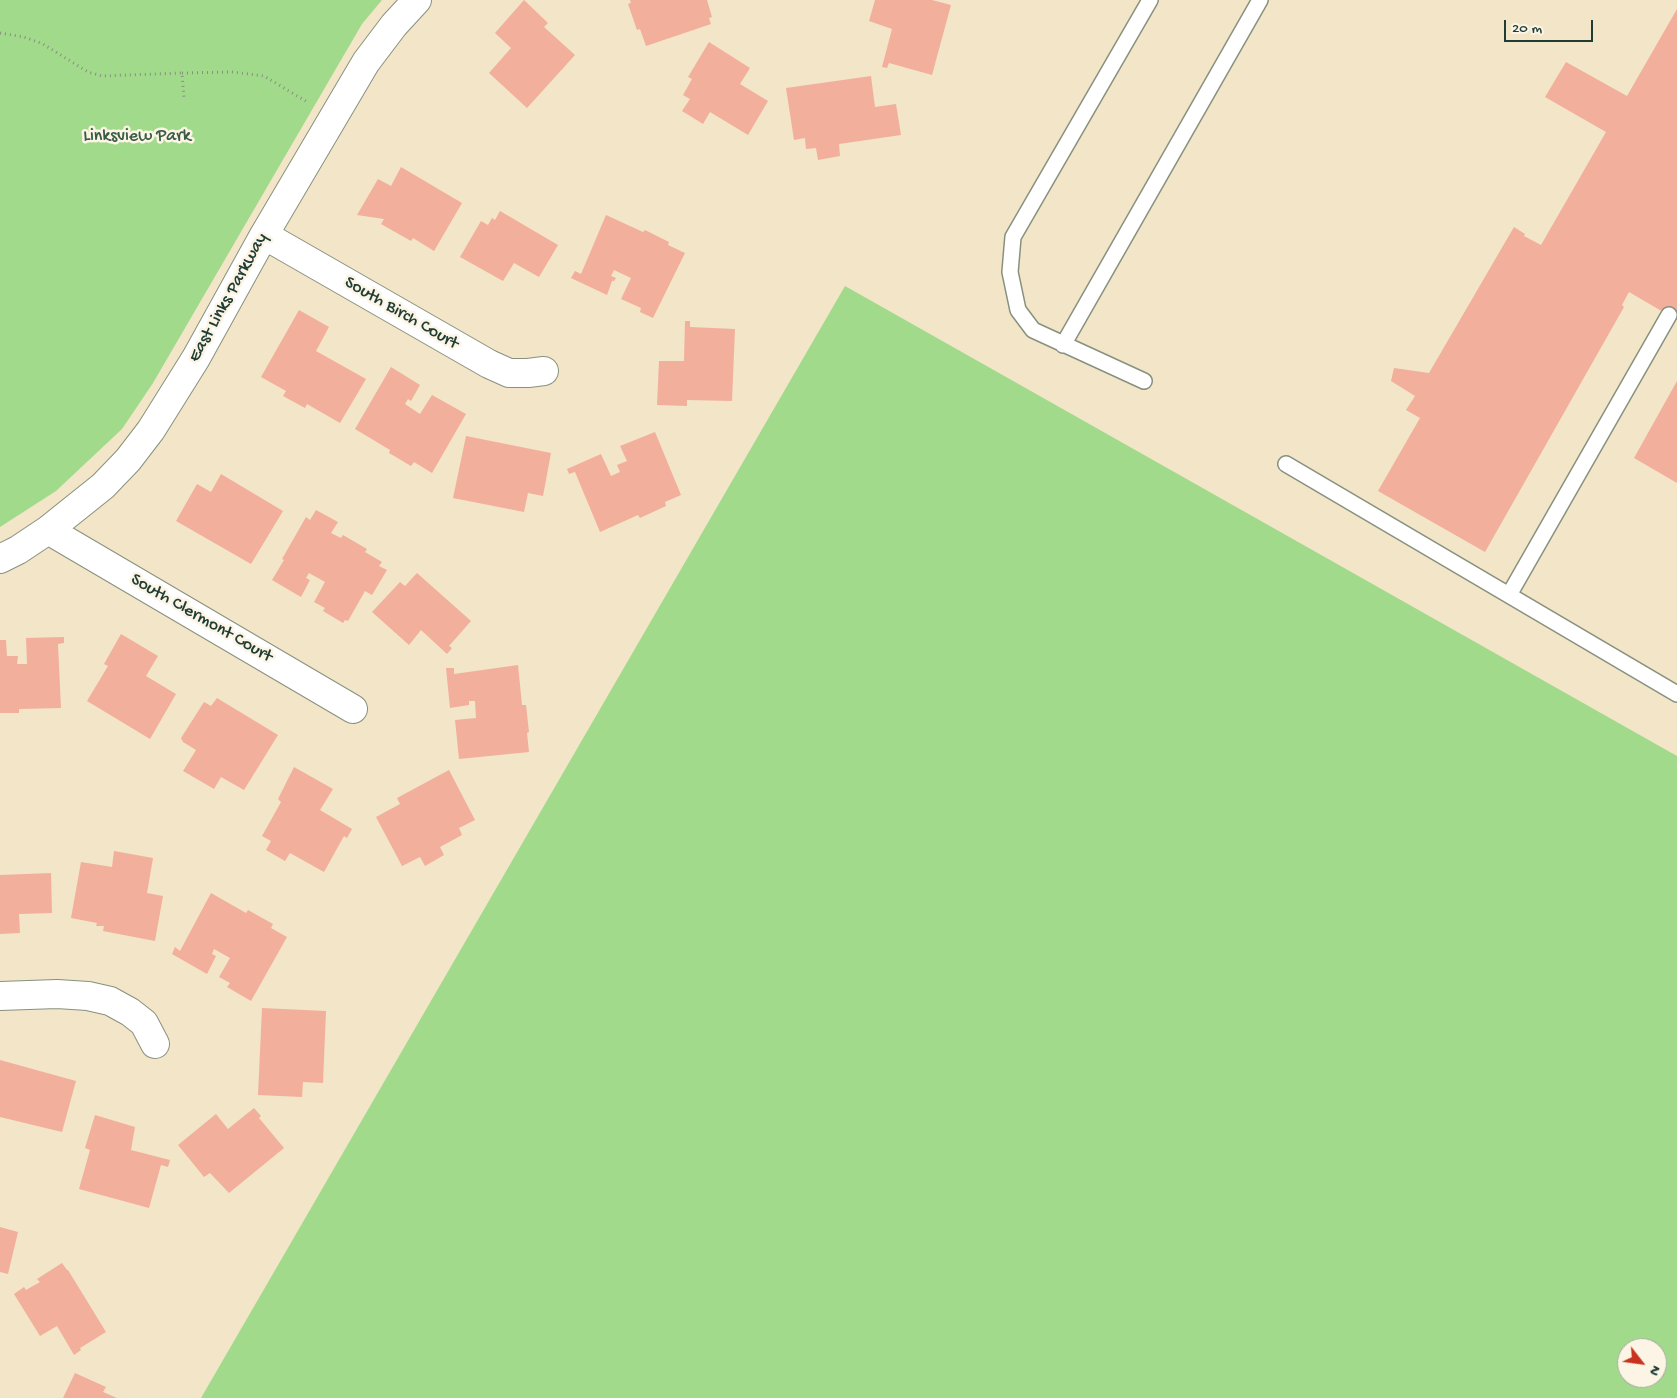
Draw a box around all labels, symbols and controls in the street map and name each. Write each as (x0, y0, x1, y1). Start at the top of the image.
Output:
scale bar (1507, 10, 1596, 42)
text: 20 m (1512, 20, 1542, 38)
park label: Linksview Park (83, 126, 191, 148)
street label: East Links Parkway (185, 230, 273, 366)
street label: South Birch Court (340, 273, 462, 355)
street label: South Clermont Court (126, 570, 276, 668)
north arrow (1617, 1338, 1667, 1388)
text: N (1645, 1362, 1664, 1378)

